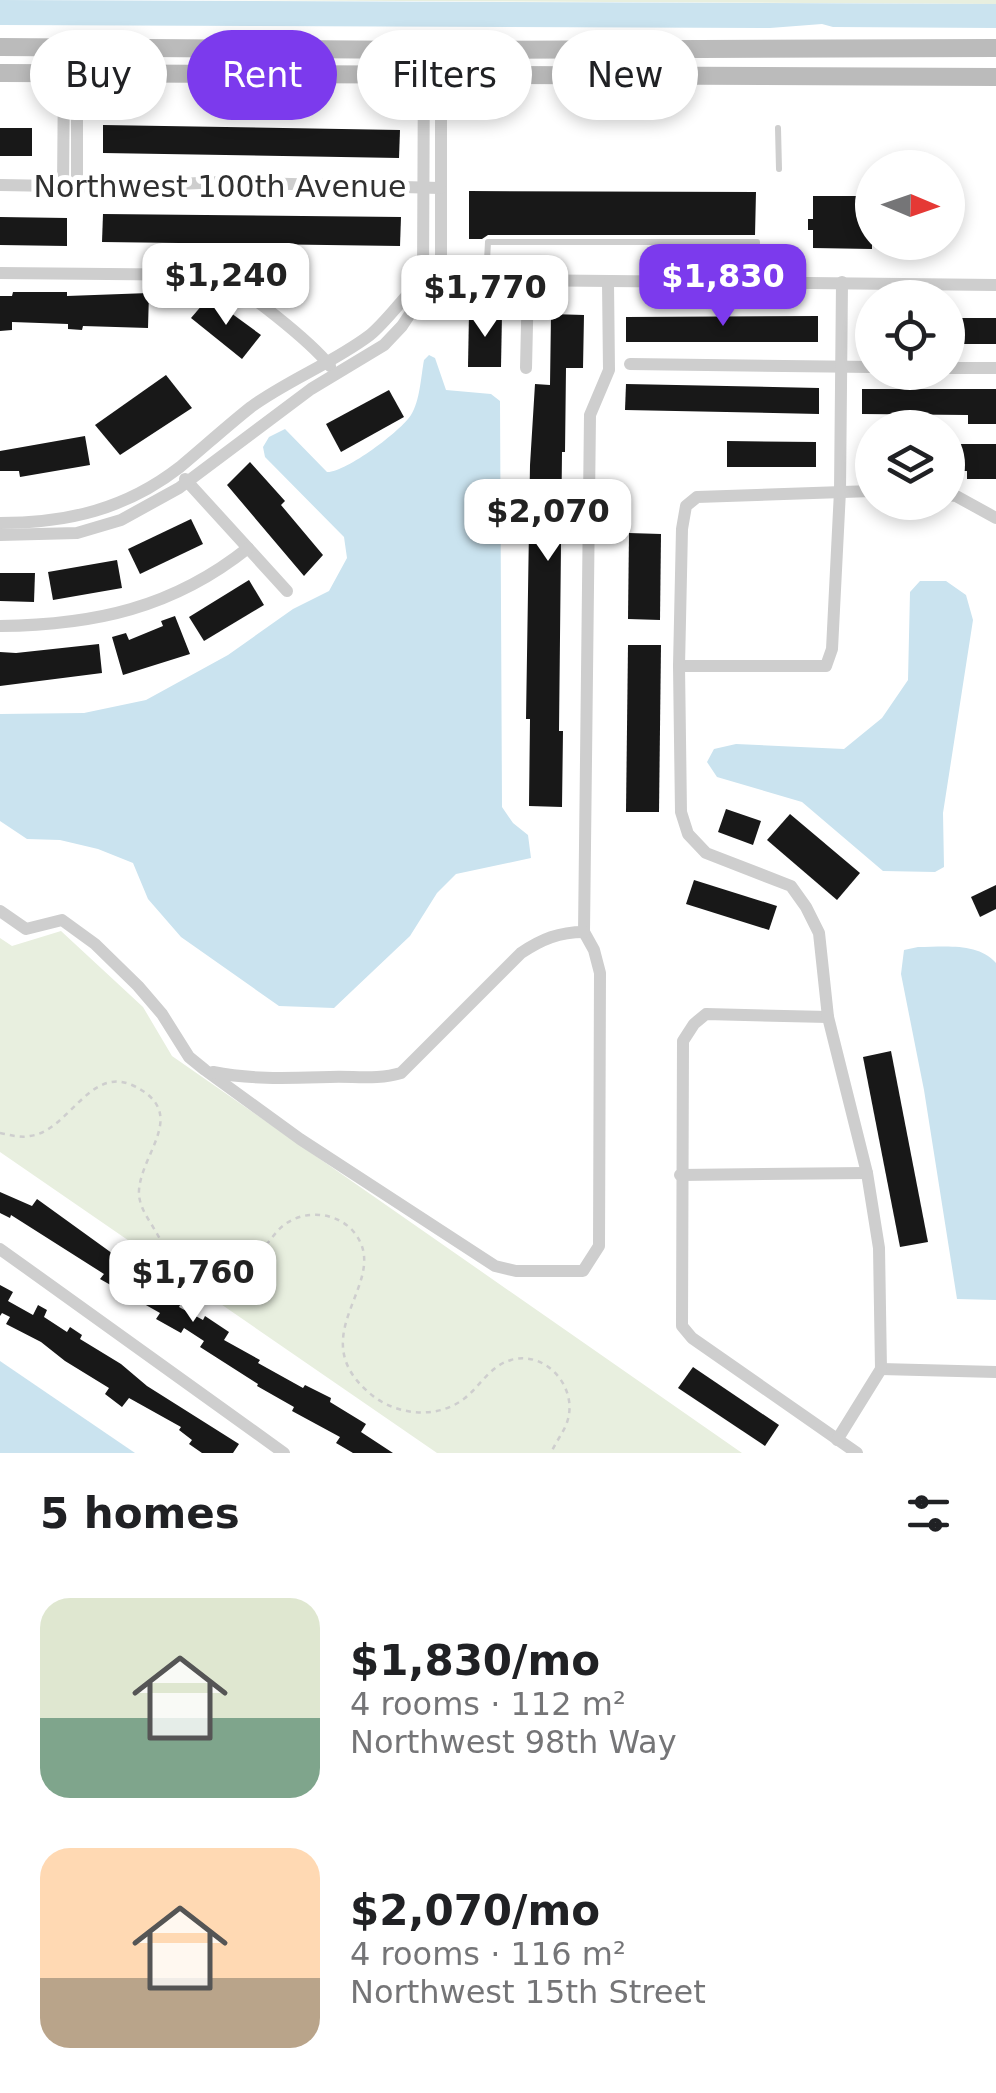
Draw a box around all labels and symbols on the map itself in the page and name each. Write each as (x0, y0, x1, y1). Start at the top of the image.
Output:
north arrow (855, 150, 965, 260)
street label: Northwest 100th Avenue (34, 169, 406, 204)
pin: $1,240 (145, 243, 307, 328)
pin: $1,830 (642, 244, 804, 329)
pin: $1,770 (404, 255, 566, 340)
pin: $2,070 (467, 479, 629, 564)
pin: $1,760 (112, 1240, 274, 1325)

